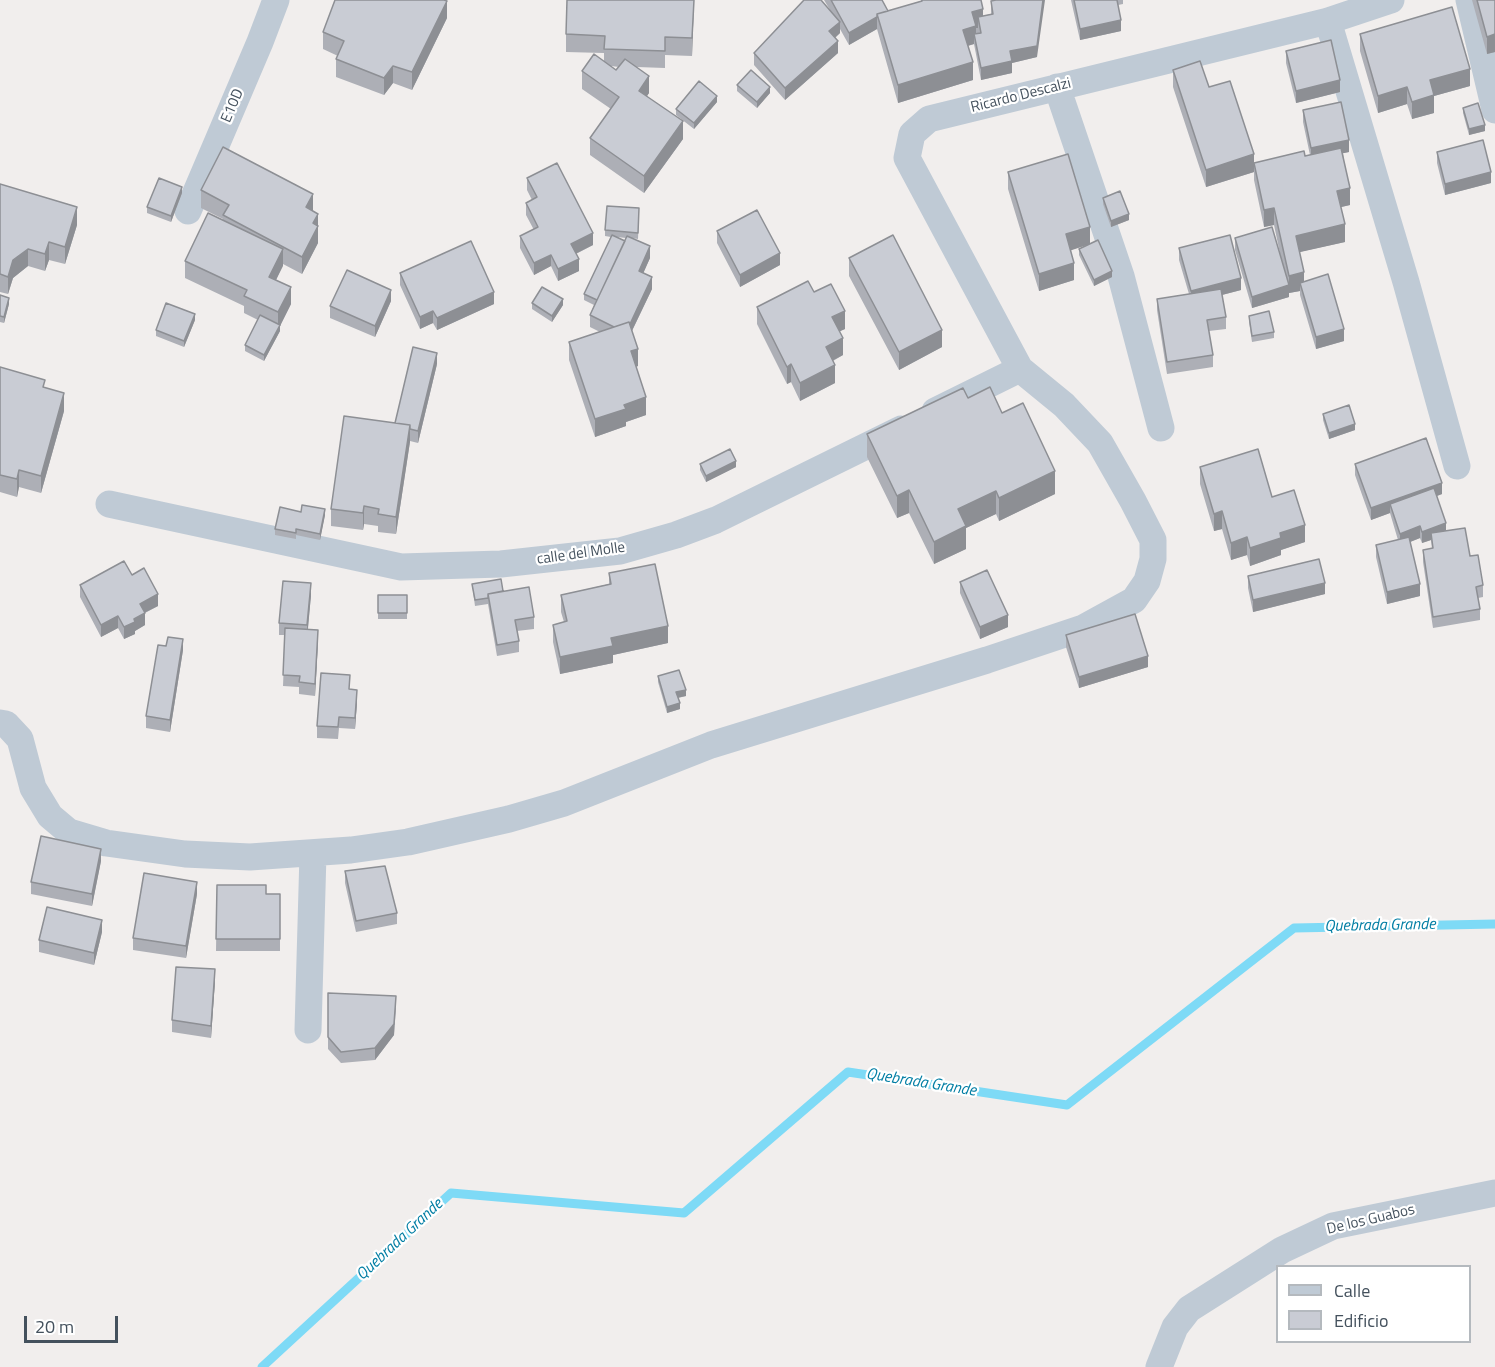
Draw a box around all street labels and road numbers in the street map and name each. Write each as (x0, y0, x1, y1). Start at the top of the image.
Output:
street label: Ricardo Descalzi (969, 75, 1073, 117)
street label: E10D (218, 86, 248, 126)
street label: calle del Molle (536, 539, 626, 569)
street label: De los Guabos (1325, 1201, 1417, 1239)

